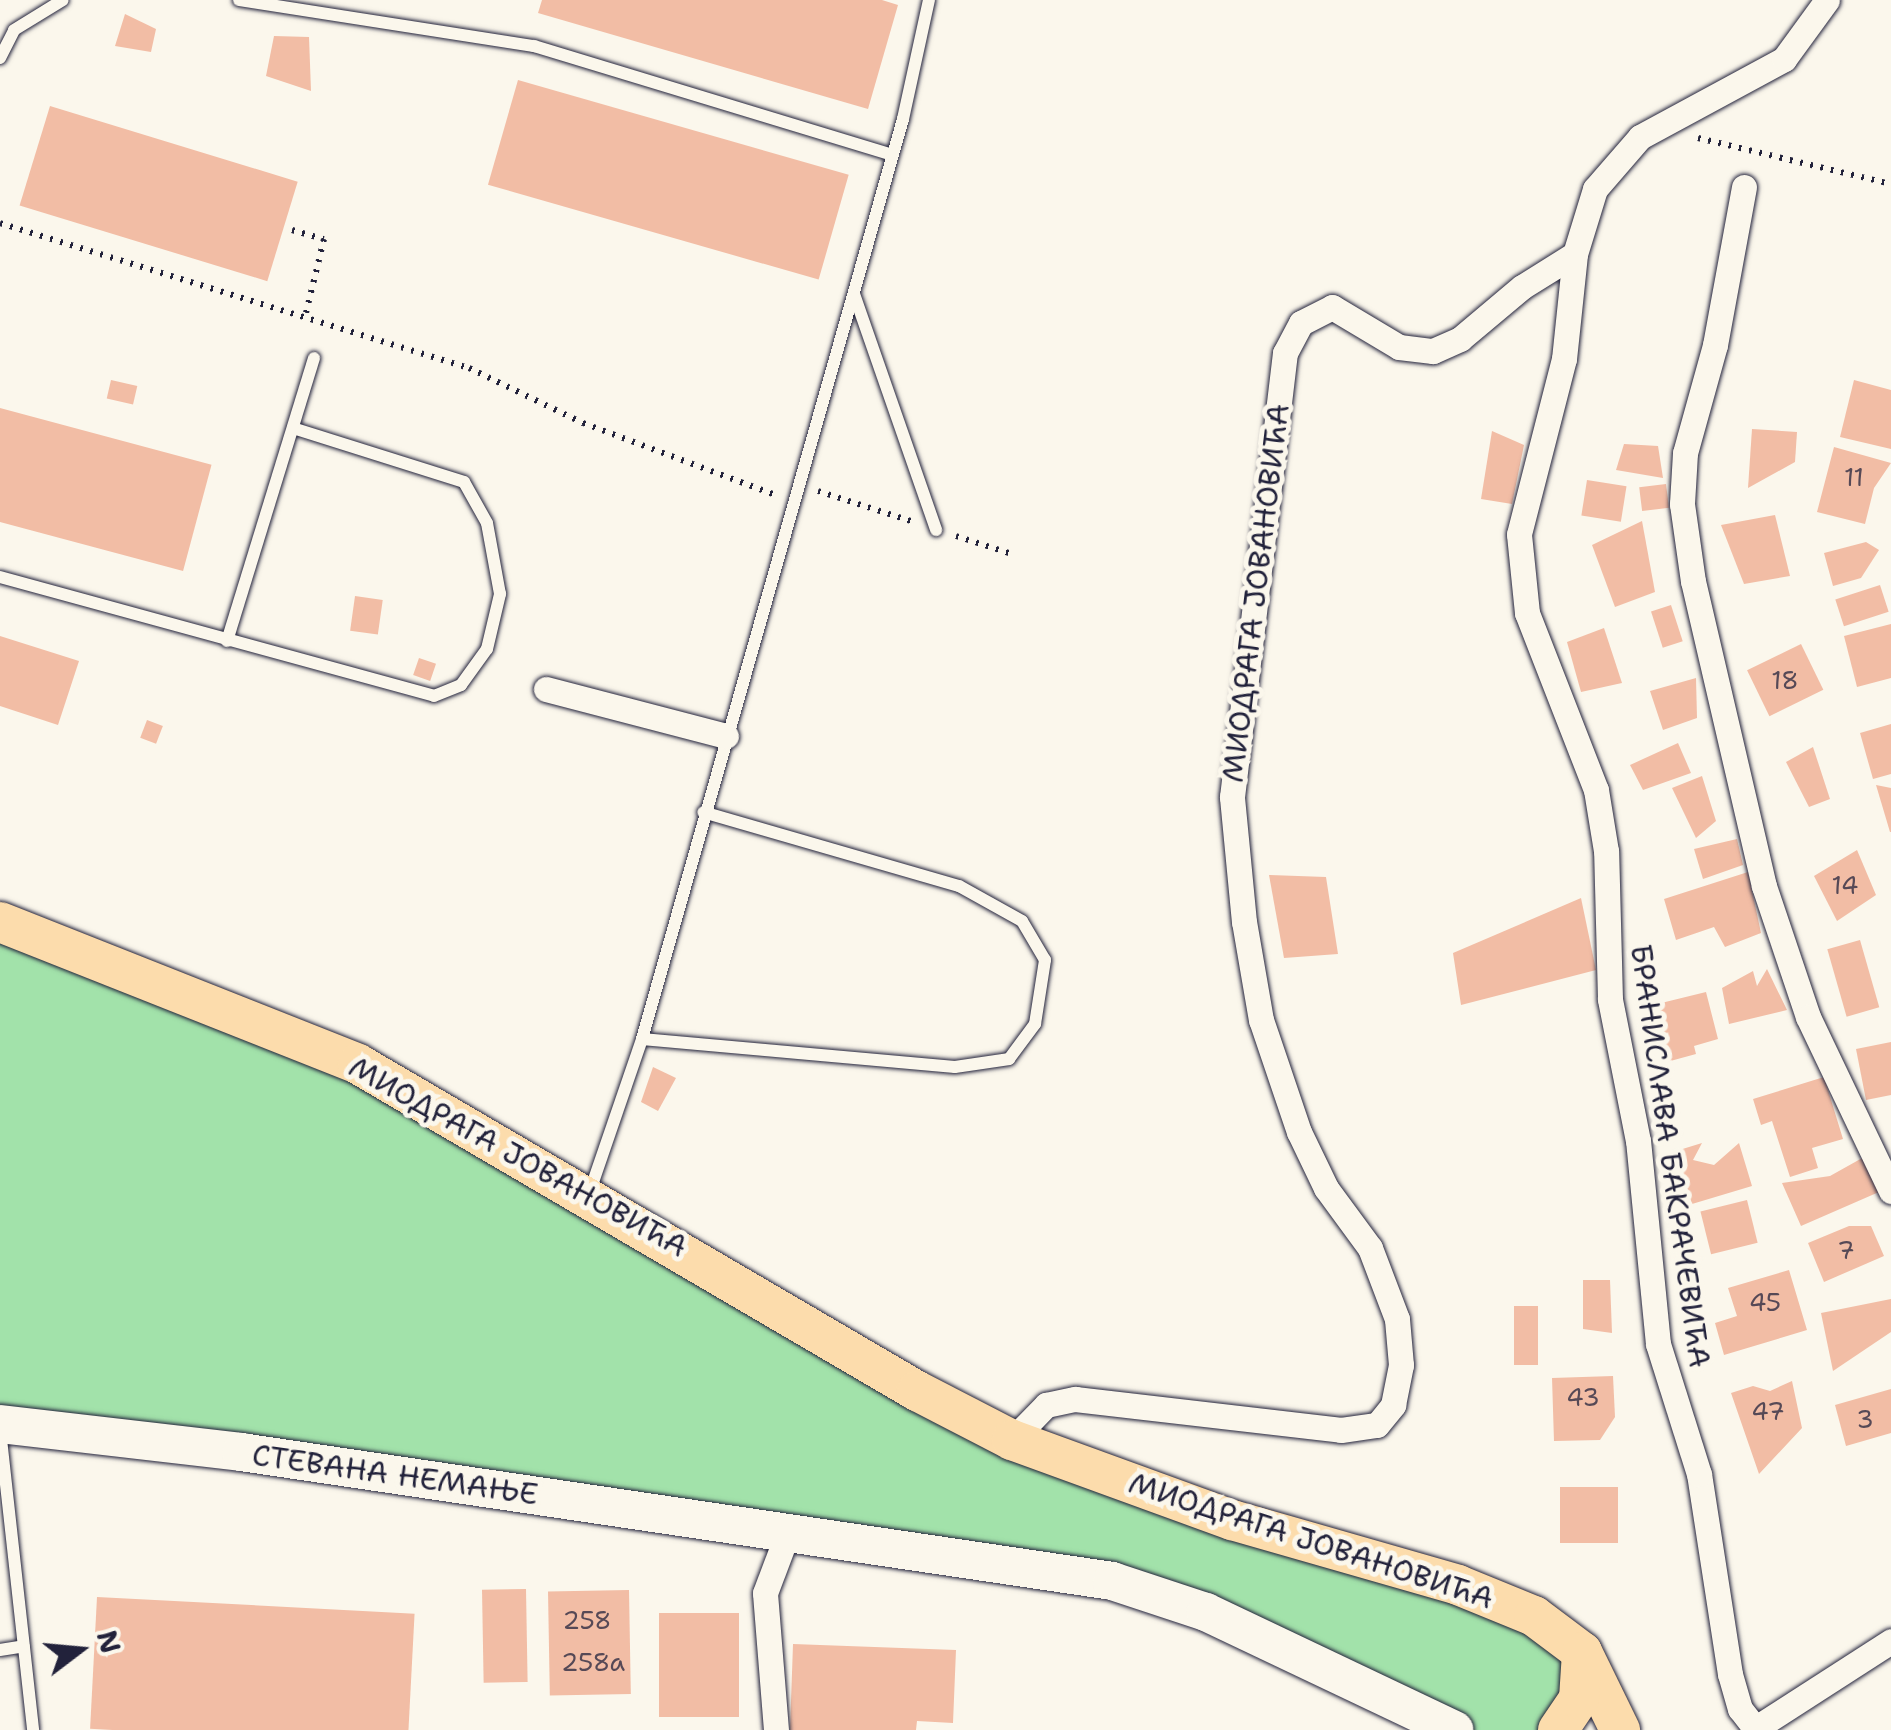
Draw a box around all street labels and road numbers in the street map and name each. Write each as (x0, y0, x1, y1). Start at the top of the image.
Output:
street label: МИОДРАГА ЈОВАНОВИЋА (1215, 402, 1297, 784)
street label: БРАНИСЛАВА БАКРАЧЕВИЋА (1622, 942, 1718, 1370)
street label: МИОДРАГА ЈОВАНОВИЋА (343, 1049, 693, 1265)
street label: СТЕВАНА НЕМАЊЕ (250, 1437, 540, 1513)
street label: МИОДРАГА ЈОВАНОВИЋА (1124, 1465, 1498, 1617)

